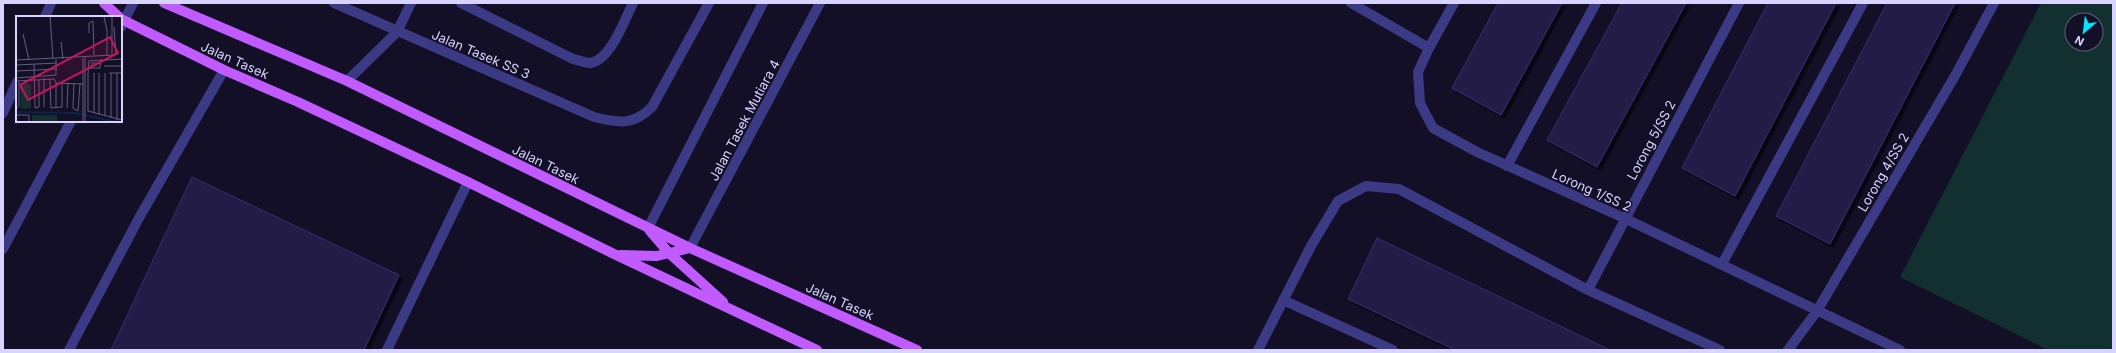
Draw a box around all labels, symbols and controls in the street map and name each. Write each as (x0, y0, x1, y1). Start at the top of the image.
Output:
north arrow (2064, 12, 2104, 52)
inset map (16, 16, 122, 122)
street label: Jalan Tasek SS 3 (430, 26, 532, 82)
text: N (2072, 33, 2086, 49)
street label: Jalan Tasek (198, 38, 272, 82)
street label: Jalan Tasek Mutiara 4 (705, 57, 783, 183)
street label: Lorong 5/SS 2 (1623, 97, 1679, 183)
street label: Lorong 4/SS 2 (1854, 130, 1912, 214)
street label: Jalan Tasek (510, 141, 582, 187)
street label: Lorong 1/SS 2 (1550, 165, 1634, 215)
street label: Jalan Tasek (803, 279, 877, 323)

